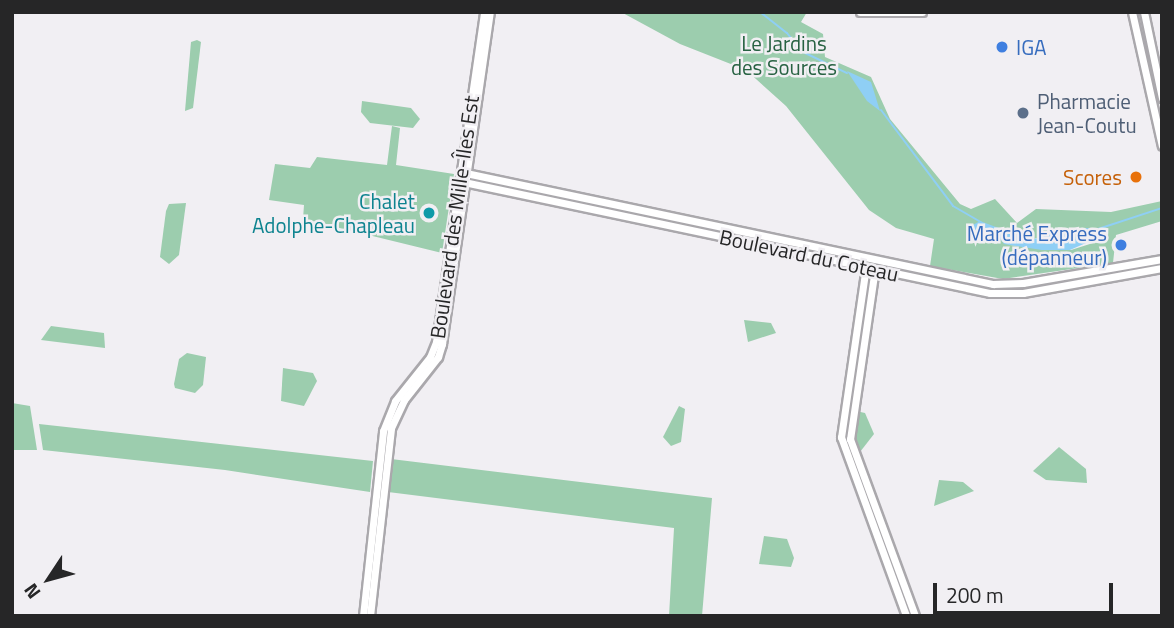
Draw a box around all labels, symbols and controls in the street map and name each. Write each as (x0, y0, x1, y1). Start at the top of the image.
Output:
park label: Le Jardins des Sources (731, 30, 837, 80)
place label: IGA (1016, 34, 1047, 60)
marker: IGA (994, 39, 1010, 55)
place label: Pharmacie Jean-Coutu (1037, 88, 1137, 138)
street label: Boulevard des Mille-Îles Est (424, 94, 484, 340)
marker: Pharmacie Jean-Coutu (1015, 105, 1031, 121)
place label: Scores (1063, 164, 1122, 190)
marker: Scores (1128, 169, 1144, 185)
place label: Chalet Adolphe-Chapleau (252, 188, 415, 238)
marker: Chalet Adolphe-Chapleau (421, 205, 437, 221)
place label: Marché Express (dépanneur) (967, 220, 1107, 270)
street label: Boulevard du Coteau (717, 224, 901, 286)
marker: Marché Express (dépanneur) (1113, 237, 1129, 253)
north arrow (14, 544, 84, 614)
scale bar (936, 568, 1116, 612)
text: N (16, 578, 47, 605)
text: 200 m (946, 579, 1003, 611)

